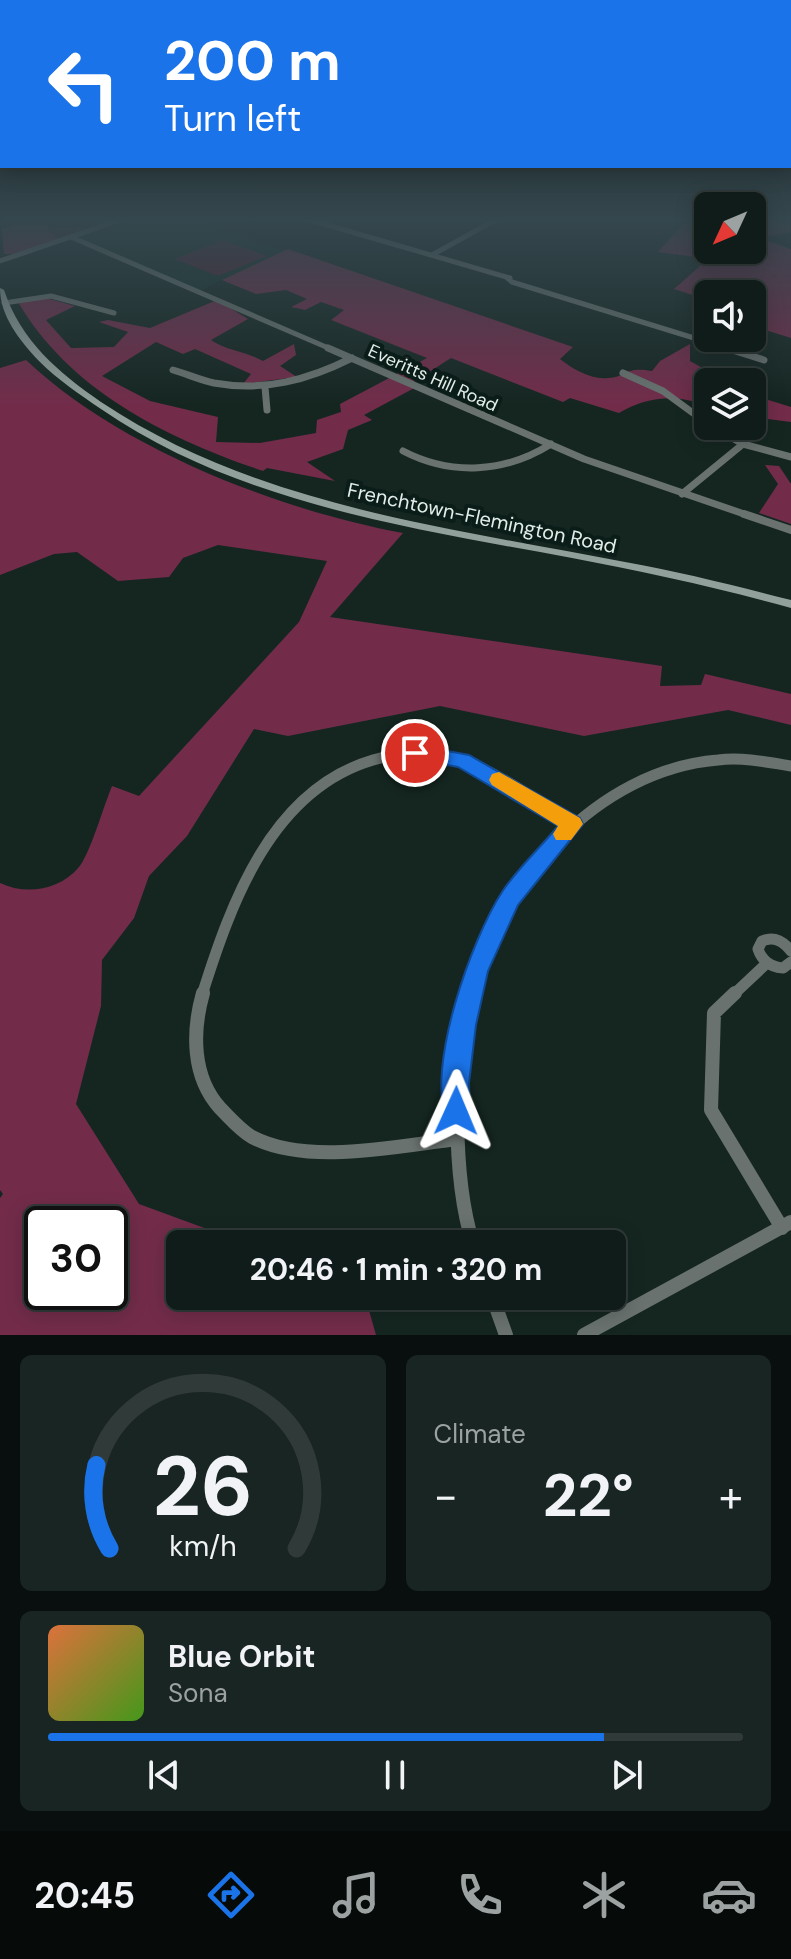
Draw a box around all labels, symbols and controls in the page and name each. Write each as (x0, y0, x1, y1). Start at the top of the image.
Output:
text: 200 m (164, 24, 341, 97)
icon: left (32, 32, 136, 136)
text: Turn left (164, 95, 301, 142)
north arrow (694, 192, 766, 264)
map controls (694, 192, 766, 440)
button: sound (694, 280, 766, 352)
street label: Everitts Hill Road (364, 339, 502, 417)
button: layers (694, 368, 766, 440)
street label: Frenchtown-Flemington Road (345, 477, 619, 559)
pin (381, 719, 449, 787)
icon: arrive (393, 731, 437, 775)
position arrow (414, 1069, 498, 1153)
speed limit sign: 30 (24, 1206, 128, 1310)
text: 20:46 · 1 min · 320 m (250, 1250, 542, 1289)
text: Climate (434, 1417, 526, 1451)
text: 26 (152, 1432, 253, 1541)
text: 22° (543, 1456, 634, 1535)
text: − (434, 1467, 458, 1525)
text: + (719, 1467, 743, 1525)
text: km/h (169, 1528, 237, 1565)
text: Blue Orbit (168, 1637, 315, 1676)
text: Sona (168, 1676, 228, 1710)
icon: previous (142, 1753, 186, 1797)
icon: pause (373, 1753, 417, 1797)
icon: next (605, 1753, 649, 1797)
icon: directions (203, 1867, 259, 1923)
icon: music (328, 1867, 384, 1923)
icon: phone (452, 1867, 508, 1923)
icon: climate (576, 1867, 632, 1923)
icon: car (701, 1867, 757, 1923)
text: 20:45 (34, 1872, 135, 1919)

